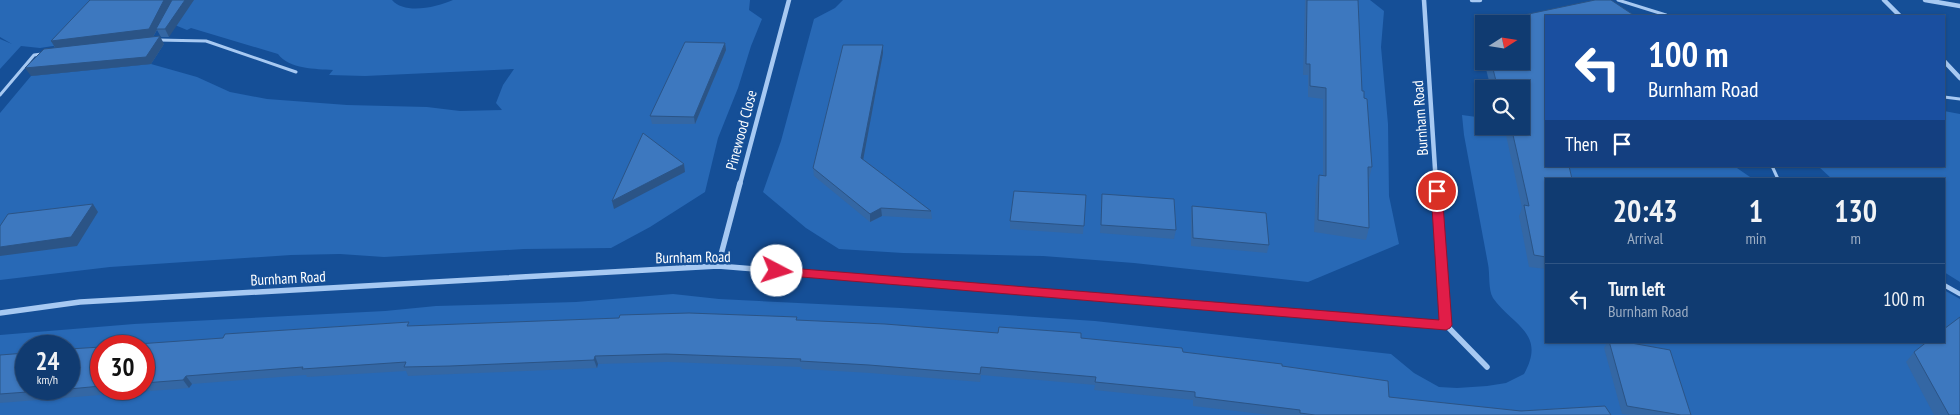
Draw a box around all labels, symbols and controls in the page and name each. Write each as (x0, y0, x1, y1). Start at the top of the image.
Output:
north arrow (1475, 15, 1530, 70)
map controls (1475, 15, 1530, 135)
text: 100 m (1648, 31, 1729, 77)
icon: left (1565, 35, 1630, 100)
text: Burnham Road (1648, 75, 1759, 103)
street label: Burnham Road (1408, 80, 1432, 156)
button: search (1475, 80, 1530, 135)
street label: Pinewood Close (721, 88, 761, 172)
icon: arrive (1608, 130, 1636, 158)
text: Then (1565, 132, 1598, 156)
pin (1416, 170, 1458, 212)
icon: arrive (1423, 177, 1451, 205)
text: 20:43 (1613, 191, 1678, 230)
text: 1 (1749, 191, 1763, 230)
text: 130 (1834, 191, 1877, 230)
text: Arrival (1627, 228, 1663, 248)
text: min (1745, 228, 1766, 248)
text: m (1850, 228, 1861, 248)
position arrow (750, 244, 802, 296)
street label: Burnham Road (655, 247, 731, 267)
street label: Burnham Road (250, 267, 326, 289)
text: Turn left (1608, 277, 1665, 301)
icon: left (1565, 285, 1593, 313)
text: 100 m (1883, 287, 1925, 311)
text: Burnham Road (1608, 301, 1688, 321)
speed limit sign: 30 (90, 335, 155, 400)
text: 24 (36, 345, 59, 377)
text: km/h (37, 372, 58, 387)

